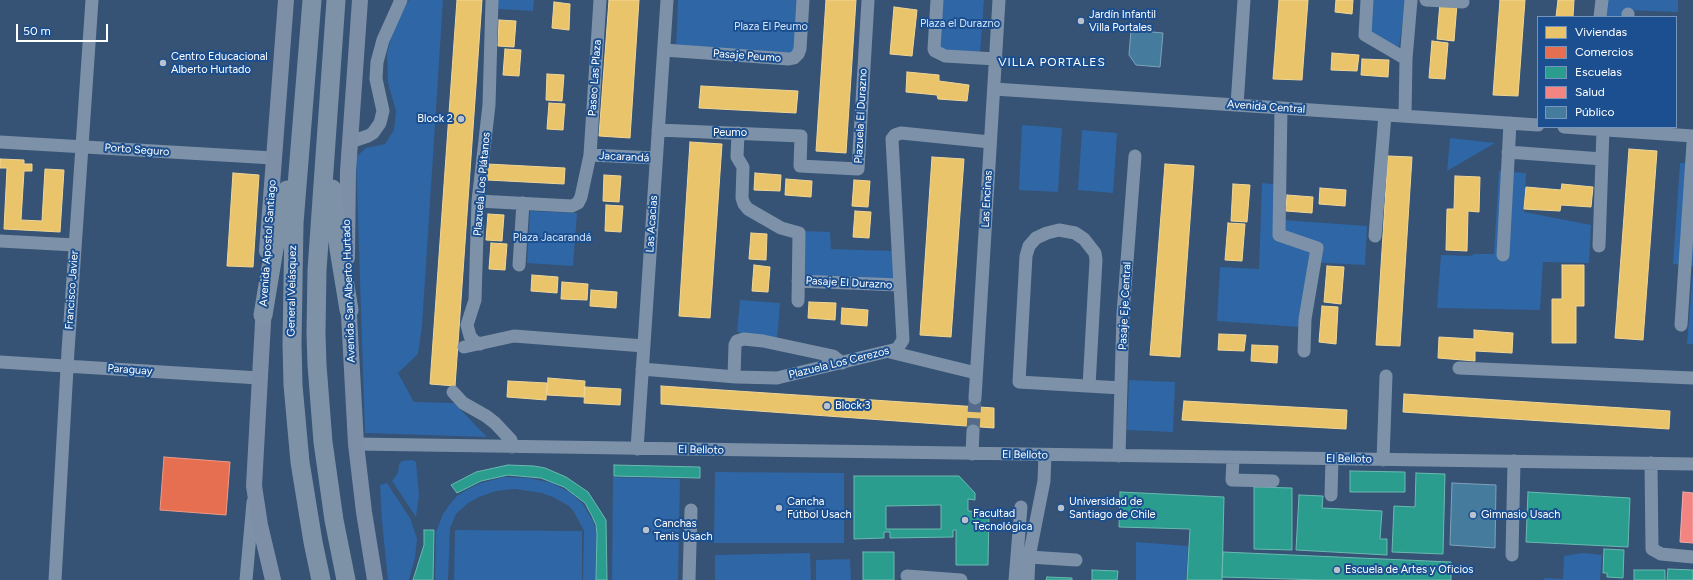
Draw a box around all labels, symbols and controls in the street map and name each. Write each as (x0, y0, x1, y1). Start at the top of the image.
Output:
place label: Jardín Infantil Villa Portales (1089, 8, 1156, 34)
scale bar (18, 16, 110, 42)
marker: Jardín Infantil Villa Portales (1076, 16, 1086, 26)
legend (1537, 16, 1677, 128)
park label: Plaza el Durazno (920, 17, 1000, 31)
park label: Plaza El Peumo (734, 20, 808, 34)
text: 50 m (23, 24, 51, 38)
text: Viviendas (1575, 25, 1627, 39)
street label: Paseo Las Plaza (586, 39, 604, 117)
text: Comercios (1575, 45, 1633, 59)
street label: Pasaje Peumo (712, 47, 782, 65)
place label: Centro Educacional Alberto Hurtado (171, 50, 268, 76)
district label: VILLA PORTALES (998, 55, 1106, 69)
marker: Centro Educacional Alberto Hurtado (158, 58, 168, 68)
text: Escuelas (1575, 65, 1622, 79)
street label: Plazuela El Durazno (852, 68, 870, 164)
text: Salud (1575, 85, 1605, 99)
street label: Avenida Central (1226, 98, 1306, 116)
text: Público (1575, 105, 1615, 119)
place label: Block 2 (417, 112, 453, 126)
marker: Block 2 (456, 114, 466, 124)
street label: Peumo (713, 126, 747, 140)
street label: Plazuela Los Plátanos (471, 131, 493, 237)
street label: Porto Seguro (104, 141, 170, 159)
street label: Jacarandá (599, 149, 649, 165)
street label: Las Encinas (979, 170, 995, 228)
street label: Avenida Apostol Santiago (257, 179, 279, 307)
street label: Las Acacias (643, 195, 661, 253)
street label: Avenida San Alberto Hurtado (340, 219, 358, 363)
park label: Plaza Jacarandá (513, 231, 591, 245)
street label: General Velásquez (285, 245, 299, 337)
street label: Francisco Javier (63, 250, 81, 330)
street label: Pasaje Eje Central (1116, 261, 1134, 351)
street label: Pasaje El Durazno (805, 274, 893, 292)
street label: Plazuela Los Cerezos (787, 344, 891, 382)
street label: Paraguay (107, 362, 153, 378)
place label: Block 3 (835, 399, 871, 413)
marker: Block 3 (822, 401, 832, 411)
street label: El Belloto (678, 443, 724, 457)
street label: El Belloto (1002, 448, 1048, 462)
street label: El Belloto (1326, 452, 1372, 466)
place label: Cancha Fútbol Usach (787, 495, 852, 521)
place label: Universidad de Santiago de Chile (1069, 495, 1156, 521)
marker: Cancha Fútbol Usach (774, 503, 784, 513)
marker: Universidad de Santiago de Chile (1056, 503, 1066, 513)
place label: Facultad Tecnológica (973, 507, 1032, 533)
place label: Gimnasio Usach (1481, 508, 1560, 522)
marker: Gimnasio Usach (1468, 510, 1478, 520)
marker: Facultad Tecnológica (960, 515, 970, 525)
place label: Canchas Tenis Usach (654, 517, 713, 543)
marker: Canchas Tenis Usach (641, 525, 651, 535)
place label: Escuela de Artes y Oficios (1345, 563, 1473, 577)
marker: Escuela de Artes y Oficios (1332, 565, 1342, 575)

